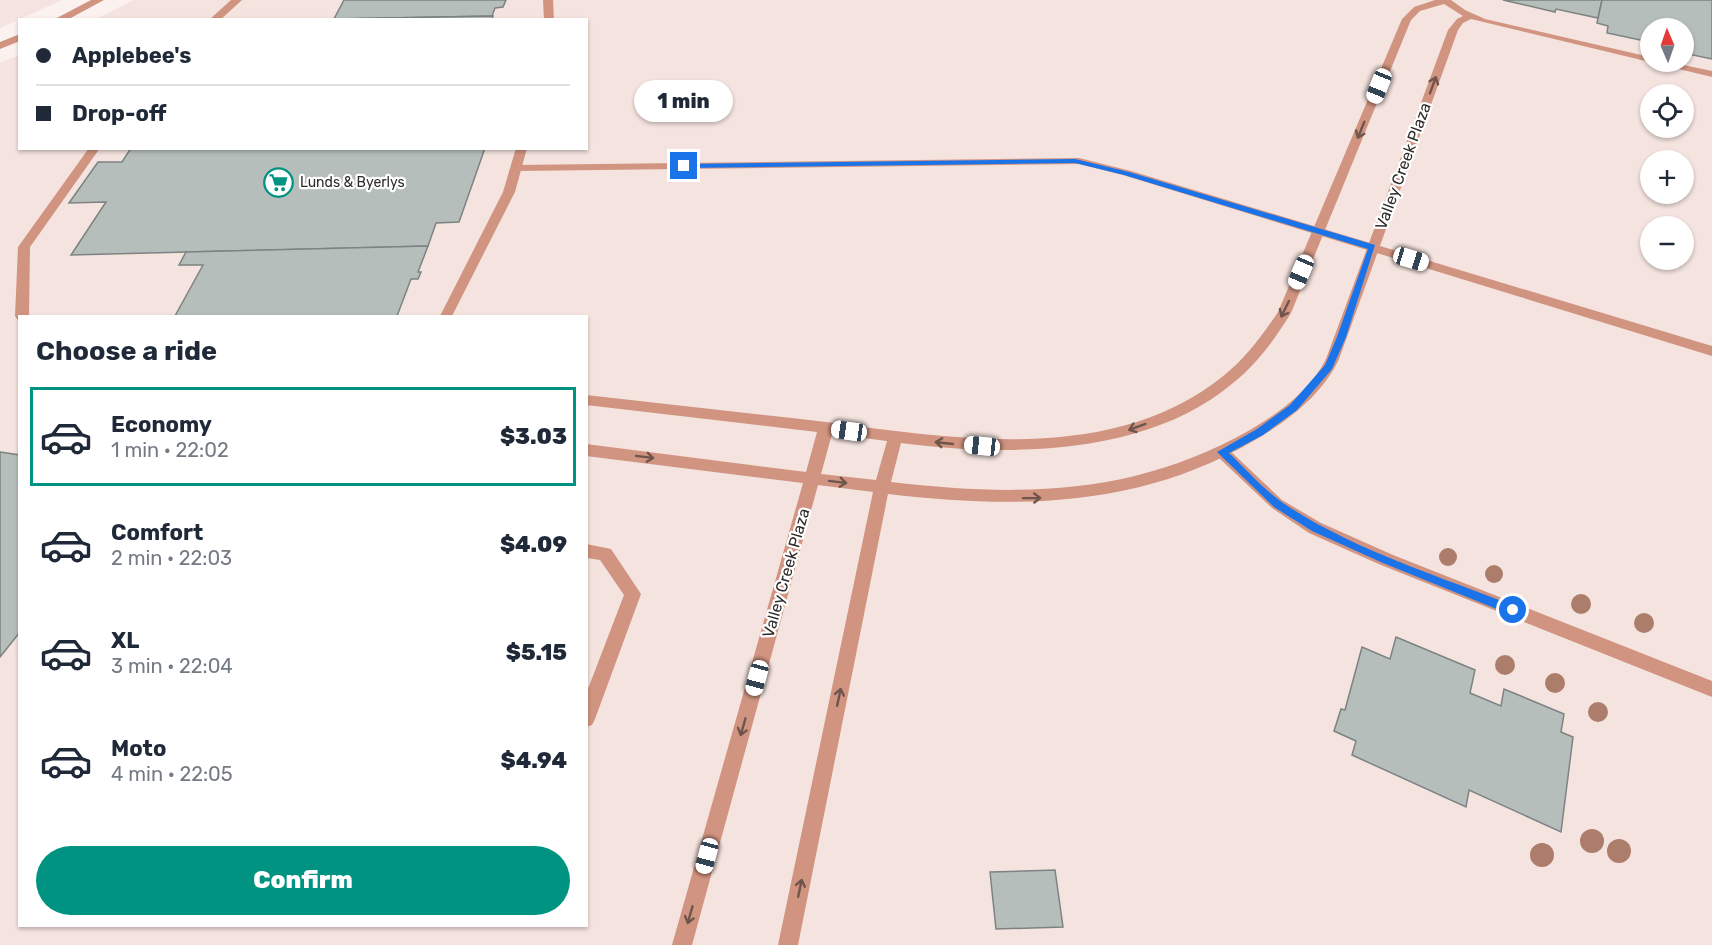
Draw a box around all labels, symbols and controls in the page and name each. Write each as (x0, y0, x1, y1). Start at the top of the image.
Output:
north arrow (1640, 18, 1694, 72)
map controls (1640, 18, 1694, 270)
text: Applebee's (72, 42, 191, 69)
car (1364, 66, 1394, 106)
one-way arrow (1428, 76, 1439, 95)
callout: 1 min (634, 79, 734, 121)
button: locate (1640, 84, 1694, 138)
text: 1 min (657, 89, 710, 113)
text: Drop-off (72, 100, 167, 127)
street label: Valley Creek Plaza (1371, 100, 1435, 232)
one-way arrow (1355, 120, 1366, 138)
button: + (1640, 150, 1694, 204)
route end (670, 152, 697, 179)
supermarket icon: Lunds & Byerlys (263, 166, 295, 198)
place label: Lunds & Byerlys (300, 174, 405, 191)
button: − (1640, 216, 1694, 270)
car (1391, 245, 1431, 273)
car (1286, 252, 1316, 292)
one-way arrow (1279, 300, 1290, 318)
text: Choose a ride (36, 335, 217, 367)
icon: car (39, 410, 93, 464)
text: Economy (111, 411, 212, 438)
car (830, 420, 868, 442)
one-way arrow (1128, 422, 1147, 433)
text: $3.03 (500, 423, 567, 450)
car (963, 435, 1001, 457)
one-way arrow (935, 437, 955, 448)
text: 1 min · 22:02 (111, 438, 229, 462)
one-way arrow (634, 452, 654, 463)
one-way arrow (828, 476, 847, 487)
one-way arrow (1022, 492, 1042, 503)
street label: Valley Creek Plaza (758, 506, 814, 640)
icon: car (39, 518, 93, 572)
text: Comfort (111, 519, 203, 546)
text: $4.09 (500, 531, 567, 558)
text: 2 min · 22:03 (111, 546, 232, 570)
route start (1499, 596, 1526, 623)
icon: car (39, 626, 93, 680)
text: XL (111, 627, 139, 654)
text: $5.15 (506, 639, 567, 666)
text: 3 min · 22:04 (111, 654, 233, 678)
car (744, 658, 770, 698)
one-way arrow (834, 687, 845, 707)
one-way arrow (737, 717, 748, 736)
icon: car (39, 734, 93, 788)
text: Moto (111, 735, 166, 762)
text: $4.94 (501, 747, 567, 774)
text: 4 min · 22:05 (111, 762, 233, 786)
car (694, 836, 720, 876)
button: Confirm (36, 846, 570, 915)
one-way arrow (795, 878, 806, 898)
one-way arrow (684, 905, 696, 924)

